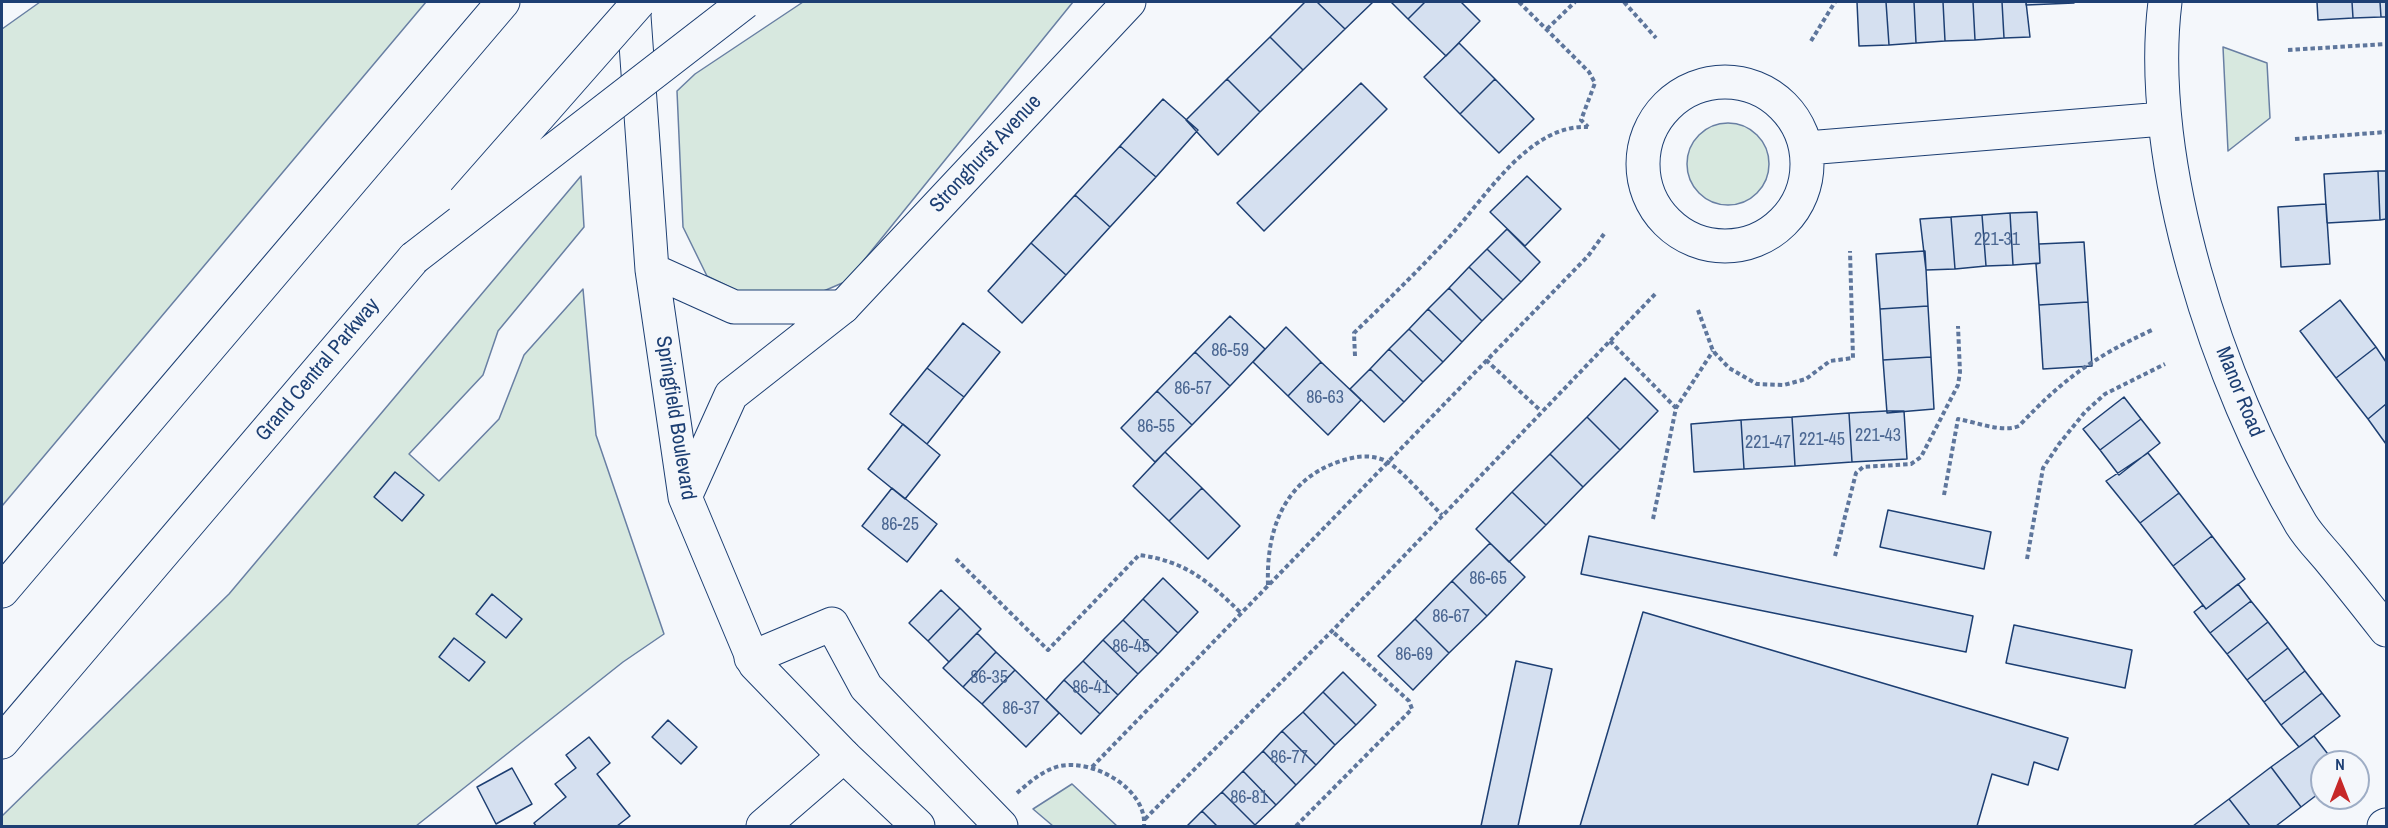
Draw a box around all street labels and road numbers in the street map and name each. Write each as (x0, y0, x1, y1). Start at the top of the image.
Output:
street label: Stronghurst Avenue (925, 90, 1047, 218)
street label: Grand Central Parkway (251, 293, 385, 447)
street label: Springfield Boulevard (650, 334, 700, 502)
street label: Manor Road (2210, 343, 2268, 441)

